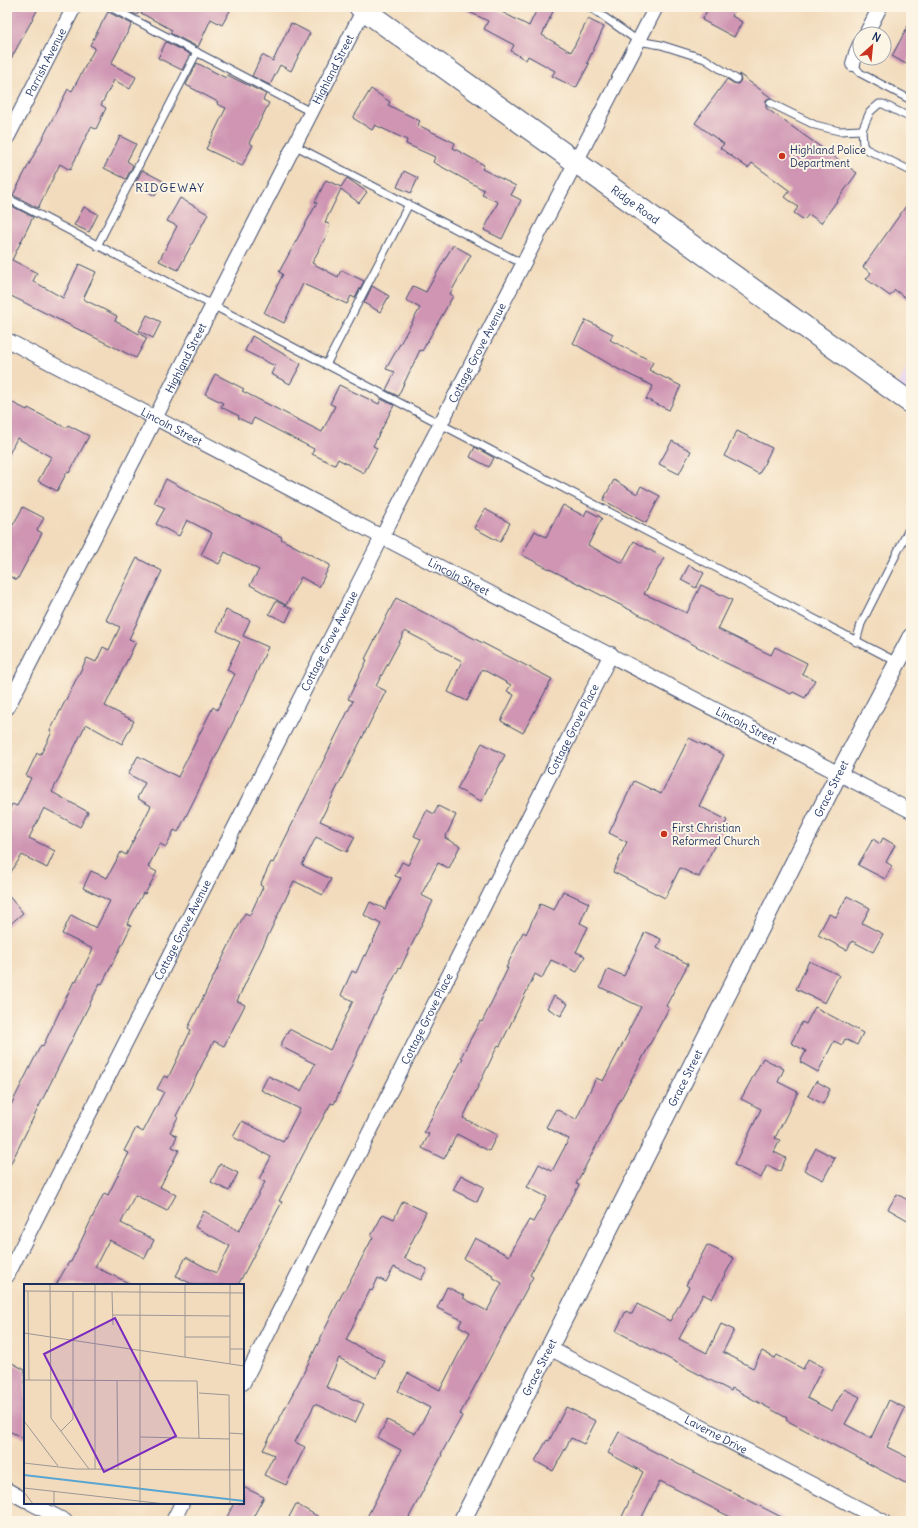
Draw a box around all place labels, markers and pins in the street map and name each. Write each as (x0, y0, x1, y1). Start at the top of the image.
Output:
place label: Highland Police Department (790, 143, 866, 170)
marker: Highland Police Department (777, 151, 787, 161)
place label: First Christian Reformed Church (672, 821, 760, 848)
marker: First Christian Reformed Church (659, 829, 669, 839)

